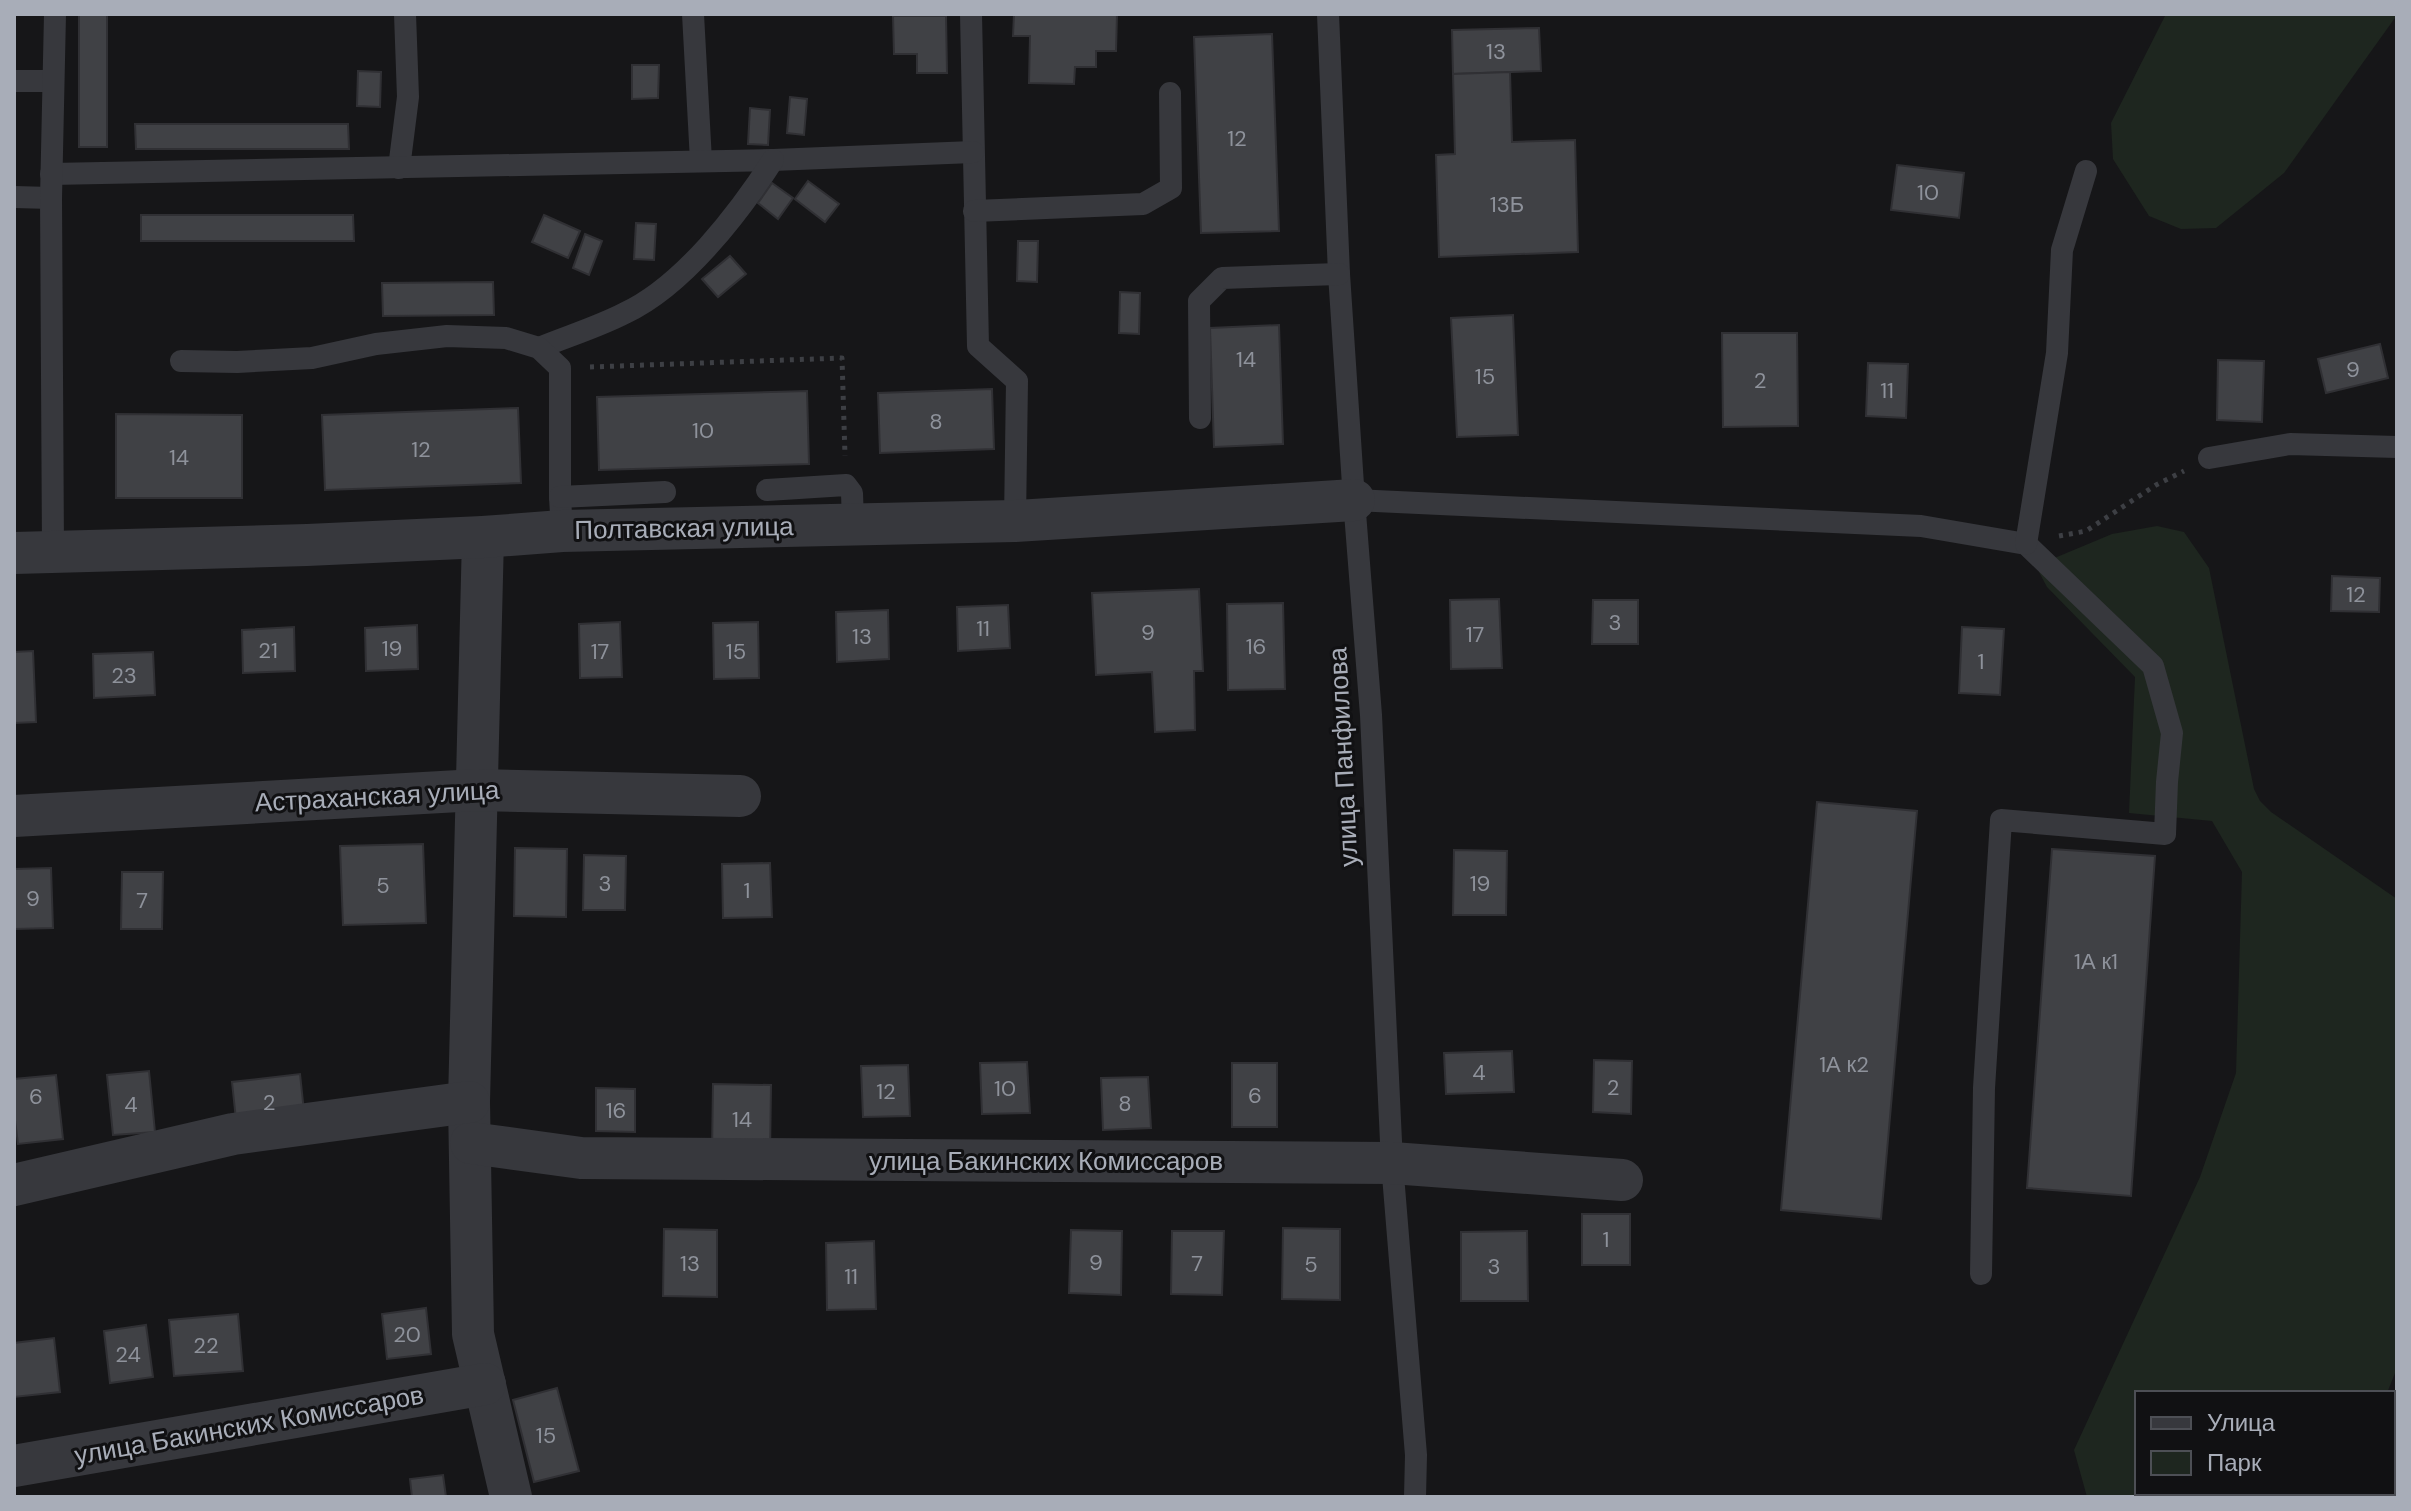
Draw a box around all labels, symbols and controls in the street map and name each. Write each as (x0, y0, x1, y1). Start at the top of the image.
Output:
house number: 13 (1486, 37, 1506, 66)
house number: 12 (1227, 124, 1247, 153)
house number: 10 (1917, 178, 1939, 207)
house number: 13Б (1490, 190, 1524, 219)
house number: 14 (1236, 345, 1256, 374)
house number: 9 (2346, 355, 2360, 384)
house number: 15 (1475, 362, 1495, 391)
house number: 2 (1754, 366, 1766, 395)
house number: 11 (1880, 376, 1894, 405)
house number: 8 (929, 407, 943, 436)
house number: 10 (692, 416, 714, 445)
house number: 12 (411, 435, 431, 464)
house number: 14 (169, 443, 189, 472)
street label: Полтавская улица (574, 509, 794, 547)
house number: 12 (2346, 580, 2366, 609)
house number: 3 (1608, 608, 1622, 637)
house number: 11 (976, 614, 990, 643)
house number: 9 (1141, 618, 1155, 647)
house number: 17 (1466, 620, 1484, 649)
house number: 13 (852, 622, 872, 651)
house number: 16 (1246, 632, 1266, 661)
house number: 19 (382, 634, 402, 663)
house number: 21 (258, 636, 278, 665)
house number: 17 (591, 637, 609, 666)
house number: 15 (726, 637, 746, 666)
street label: улица Панфилова (1320, 646, 1366, 868)
house number: 1 (1978, 647, 1984, 676)
house number: 23 (111, 661, 137, 690)
street label: Астраханская улица (254, 773, 501, 819)
house number: 3 (598, 869, 612, 898)
house number: 19 (1470, 869, 1490, 898)
house number: 5 (376, 871, 390, 900)
house number: 1 (744, 876, 750, 905)
house number: 9 (26, 884, 40, 913)
house number: 7 (136, 886, 148, 915)
house number: 1А к1 (2074, 947, 2118, 976)
house number: 1А к2 (1819, 1050, 1869, 1079)
house number: 4 (1472, 1058, 1486, 1087)
house number: 2 (1607, 1073, 1619, 1102)
house number: 10 (994, 1074, 1016, 1103)
house number: 12 (876, 1077, 896, 1106)
house number: 6 (1248, 1081, 1262, 1110)
house number: 6 (29, 1082, 43, 1111)
house number: 2 (263, 1088, 275, 1117)
house number: 8 (1118, 1089, 1132, 1118)
house number: 4 (124, 1090, 138, 1119)
house number: 16 (606, 1096, 626, 1125)
house number: 14 (732, 1105, 752, 1134)
street label: улица Бакинских Комиссаров (869, 1144, 1223, 1178)
house number: 1 (1603, 1225, 1609, 1254)
house number: 9 (1089, 1248, 1103, 1277)
house number: 13 (680, 1249, 700, 1278)
house number: 7 (1191, 1249, 1203, 1278)
house number: 5 (1304, 1250, 1318, 1279)
house number: 3 (1487, 1252, 1501, 1281)
house number: 11 (844, 1262, 858, 1291)
house number: 20 (393, 1320, 421, 1349)
house number: 22 (193, 1331, 219, 1360)
house number: 24 (115, 1340, 141, 1369)
street label: улица Бакинских Комиссаров (72, 1378, 426, 1472)
legend (2135, 1391, 2395, 1495)
text: Улица (2207, 1407, 2276, 1438)
house number: 15 (536, 1421, 556, 1450)
text: Парк (2207, 1447, 2262, 1478)

